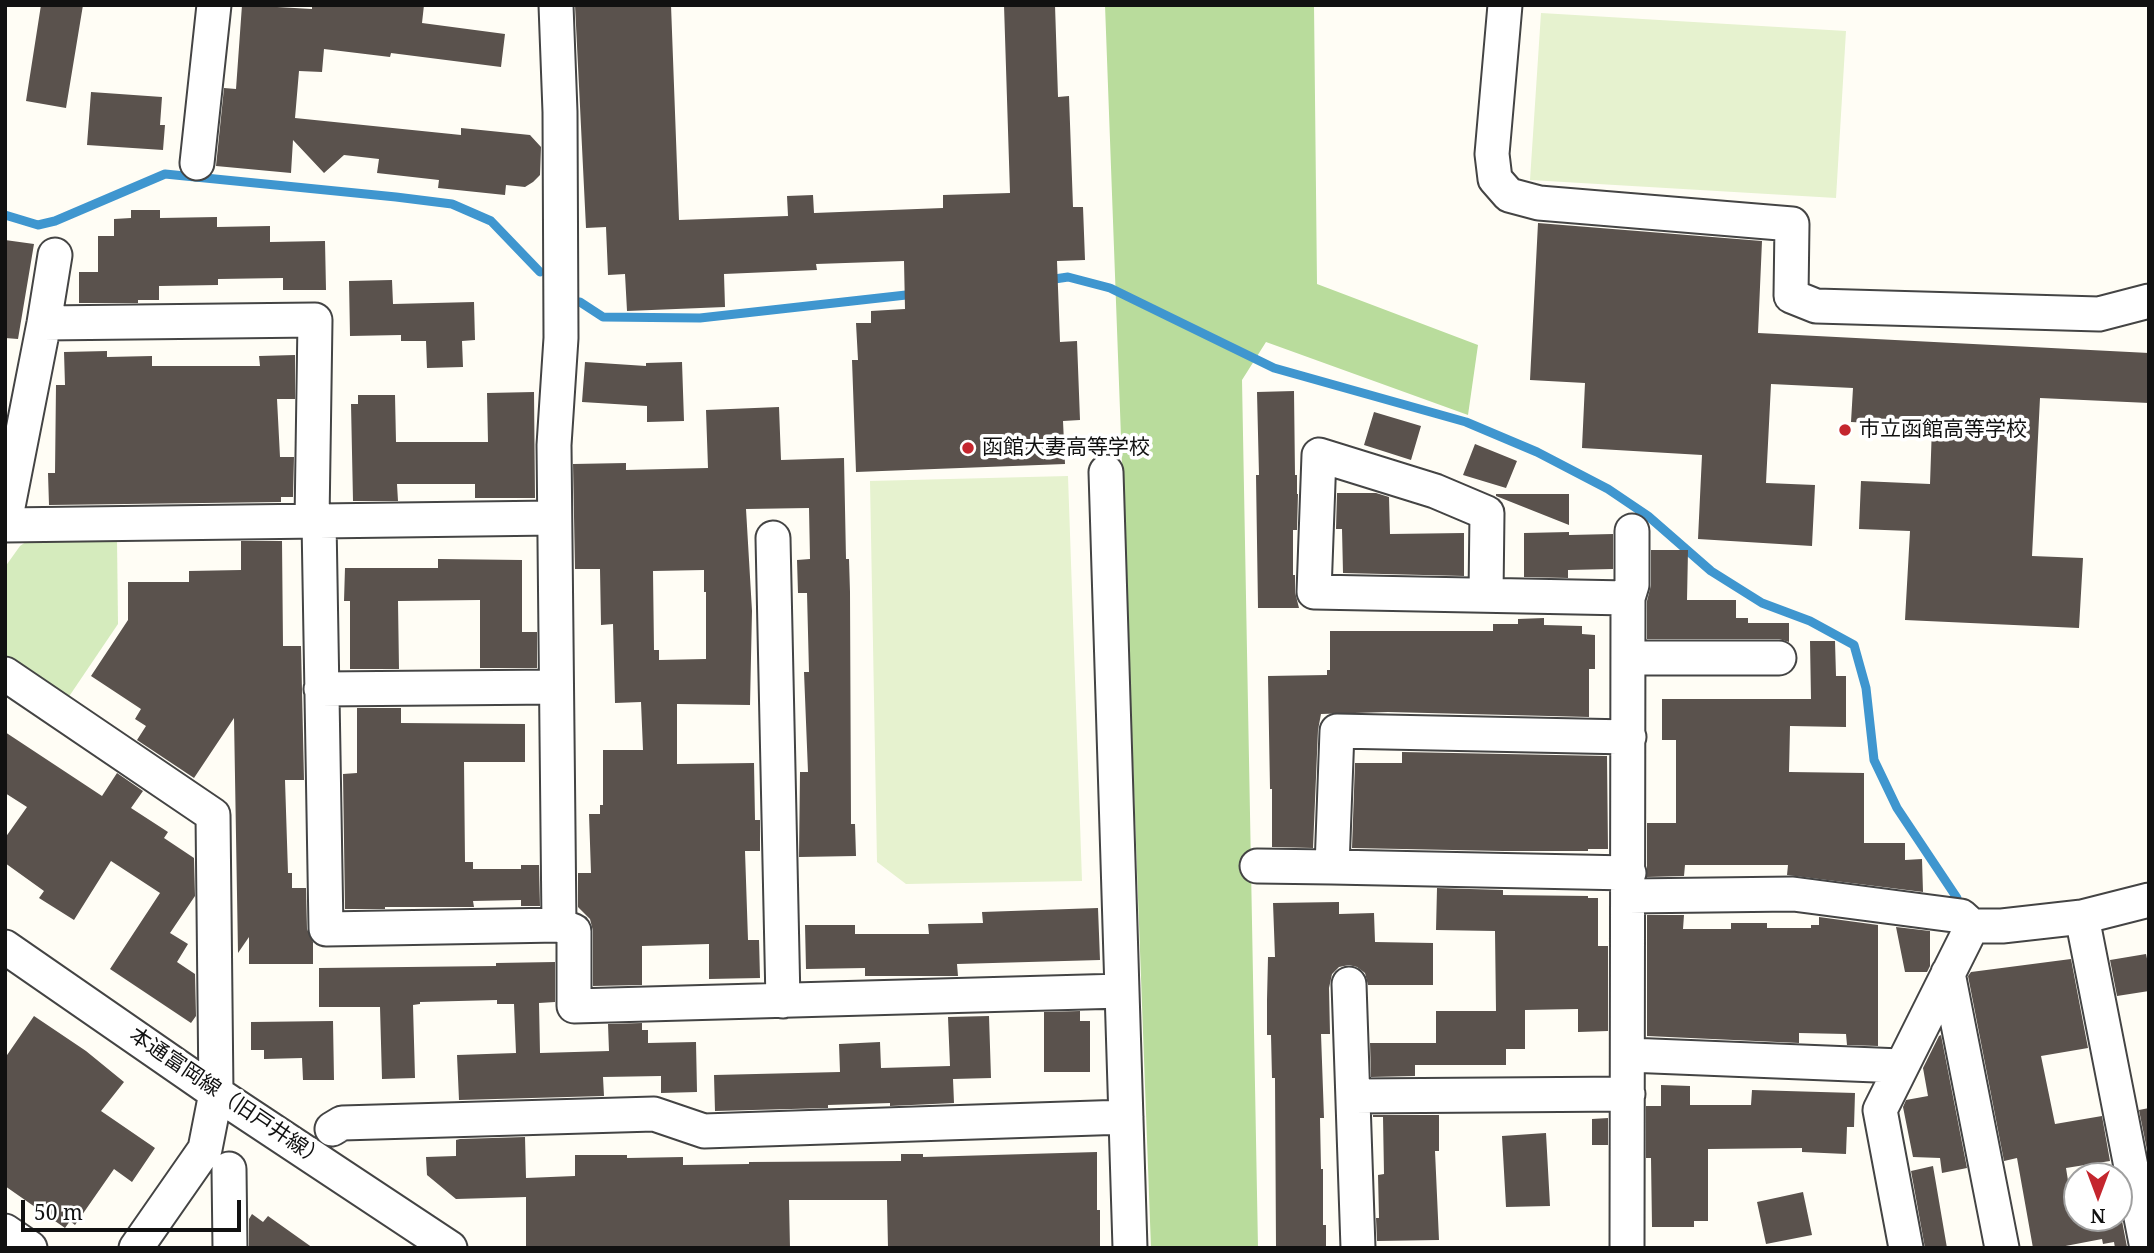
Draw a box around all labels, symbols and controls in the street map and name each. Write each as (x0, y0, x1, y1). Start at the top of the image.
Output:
place label: 市立函館高等学校 (1859, 417, 2027, 443)
marker: 市立函館高等学校 (1837, 422, 1853, 438)
place label: 函館大妻高等学校 (982, 435, 1150, 461)
marker: 函館大妻高等学校 (960, 440, 976, 456)
street label: 本通富岡線（旧戸井線） (124, 1023, 330, 1173)
north arrow (2063, 1162, 2133, 1232)
scale bar (24, 1186, 245, 1230)
text: 50 m (34, 1198, 83, 1226)
text: N (2091, 1203, 2106, 1229)

